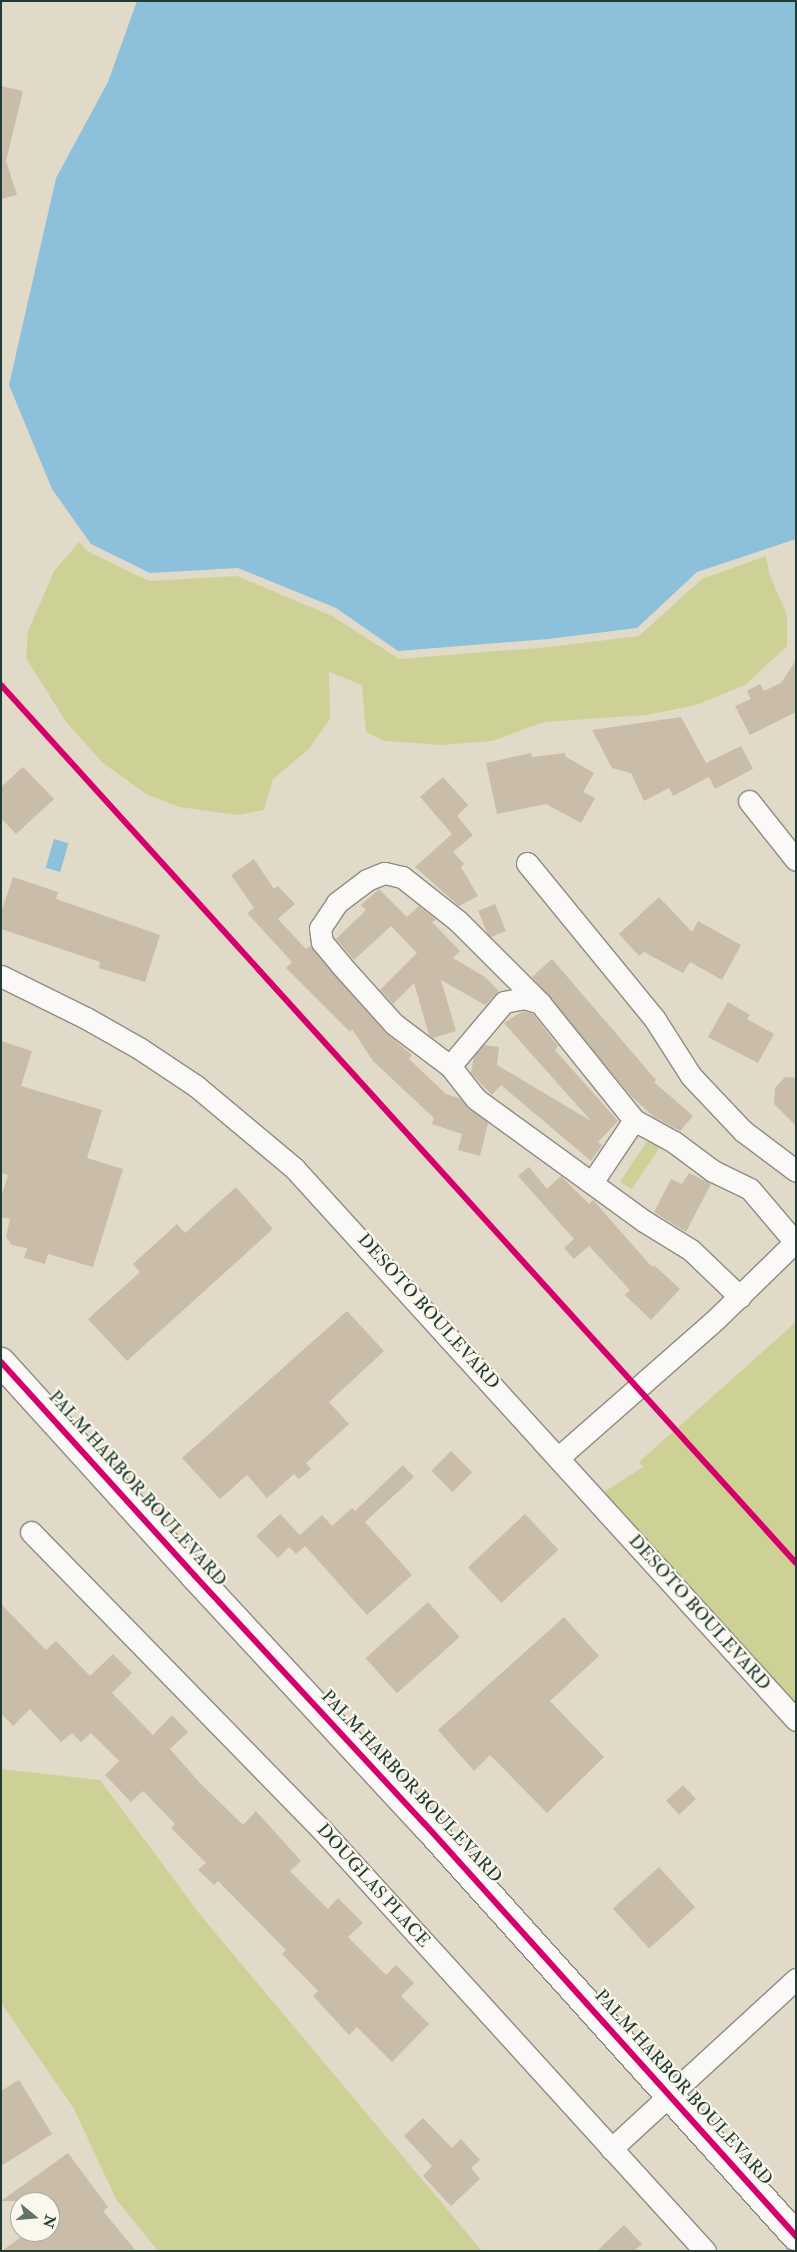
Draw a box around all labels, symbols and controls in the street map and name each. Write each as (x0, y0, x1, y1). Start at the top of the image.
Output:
street label: DESOTO BOULEVARD (352, 1230, 504, 1394)
street label: PALM HARBOR BOULEVARD (43, 1387, 231, 1591)
street label: DESOTO BOULEVARD (623, 1531, 775, 1695)
street label: PALM HARBOR BOULEVARD (316, 1686, 506, 1888)
street label: DOUGLAS PLACE (312, 1820, 434, 1952)
street label: PALM HARBOR BOULEVARD (589, 1986, 777, 2190)
north arrow (10, 2192, 60, 2242)
text: N (39, 2213, 59, 2230)

